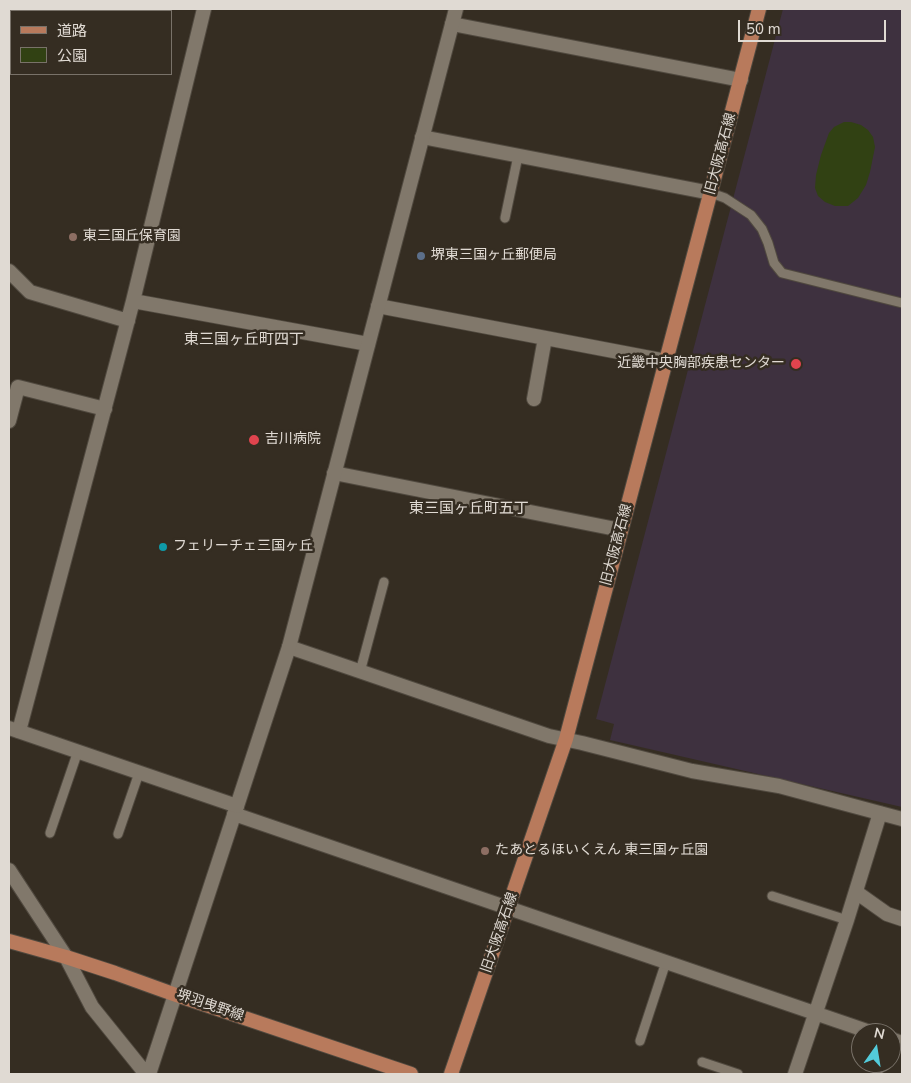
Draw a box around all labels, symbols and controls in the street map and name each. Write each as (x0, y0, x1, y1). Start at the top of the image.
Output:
legend (10, 10, 172, 75)
scale bar (741, 10, 888, 42)
text: 50 m (746, 19, 781, 39)
text: 道路 (57, 21, 87, 41)
text: 公園 (57, 46, 87, 66)
street label: 旧大阪高石線 (702, 111, 740, 197)
place label: 東三国丘保育園 (83, 229, 181, 245)
marker: 東三国丘保育園 (67, 231, 79, 243)
place label: 堺東三国ヶ丘郵便局 (431, 248, 557, 264)
marker: 堺東三国ヶ丘郵便局 (415, 250, 427, 262)
district label: 東三国ヶ丘町四丁 (184, 331, 304, 349)
place label: 近畿中央胸部疾患センター (617, 356, 785, 372)
marker: 近畿中央胸部疾患センター (789, 357, 803, 371)
place label: 吉川病院 (265, 432, 321, 448)
marker: 吉川病院 (247, 433, 261, 447)
district label: 東三国ヶ丘町五丁 (409, 500, 529, 518)
street label: 旧大阪高石線 (598, 502, 636, 588)
place label: フェリーチェ三国ヶ丘 (173, 539, 313, 555)
marker: フェリーチェ三国ヶ丘 (157, 541, 169, 553)
place label: たあとるほいくえん 東三国ヶ丘園 (495, 843, 709, 859)
marker: たあとるほいくえん 東三国ヶ丘園 (479, 845, 491, 857)
street label: 旧大阪高石線 (478, 891, 522, 975)
street label: 堺羽曳野線 (174, 987, 246, 1025)
north arrow (851, 1023, 901, 1073)
text: N (872, 1023, 886, 1044)

